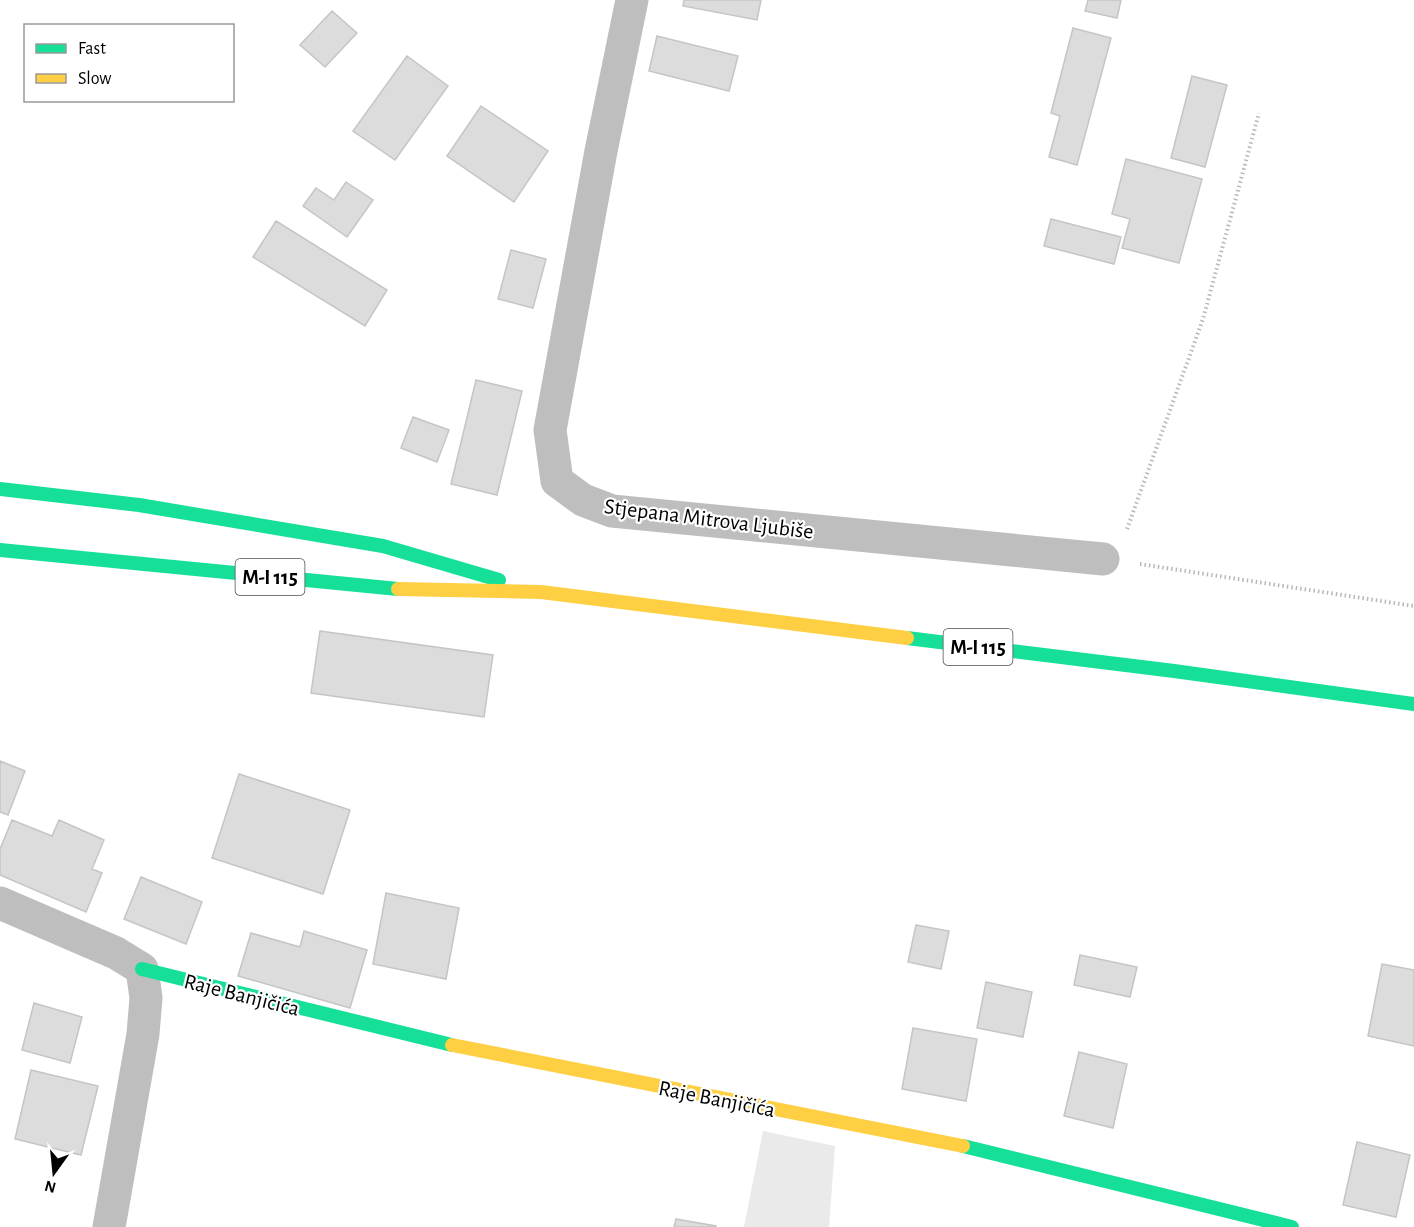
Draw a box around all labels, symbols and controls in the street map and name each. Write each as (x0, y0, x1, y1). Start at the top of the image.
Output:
legend (24, 24, 234, 102)
text: Fast (78, 40, 106, 58)
text: Slow (78, 70, 111, 88)
street label: Stjepana Mitrova Ljubiše (603, 495, 815, 543)
road number: M-I 115 (236, 559, 304, 595)
road number: M-I 115 (944, 629, 1012, 665)
street label: Raje Banjičića (182, 970, 302, 1020)
street label: Raje Banjičića (657, 1077, 777, 1121)
north arrow (24, 1143, 84, 1203)
text: N (43, 1177, 58, 1196)

